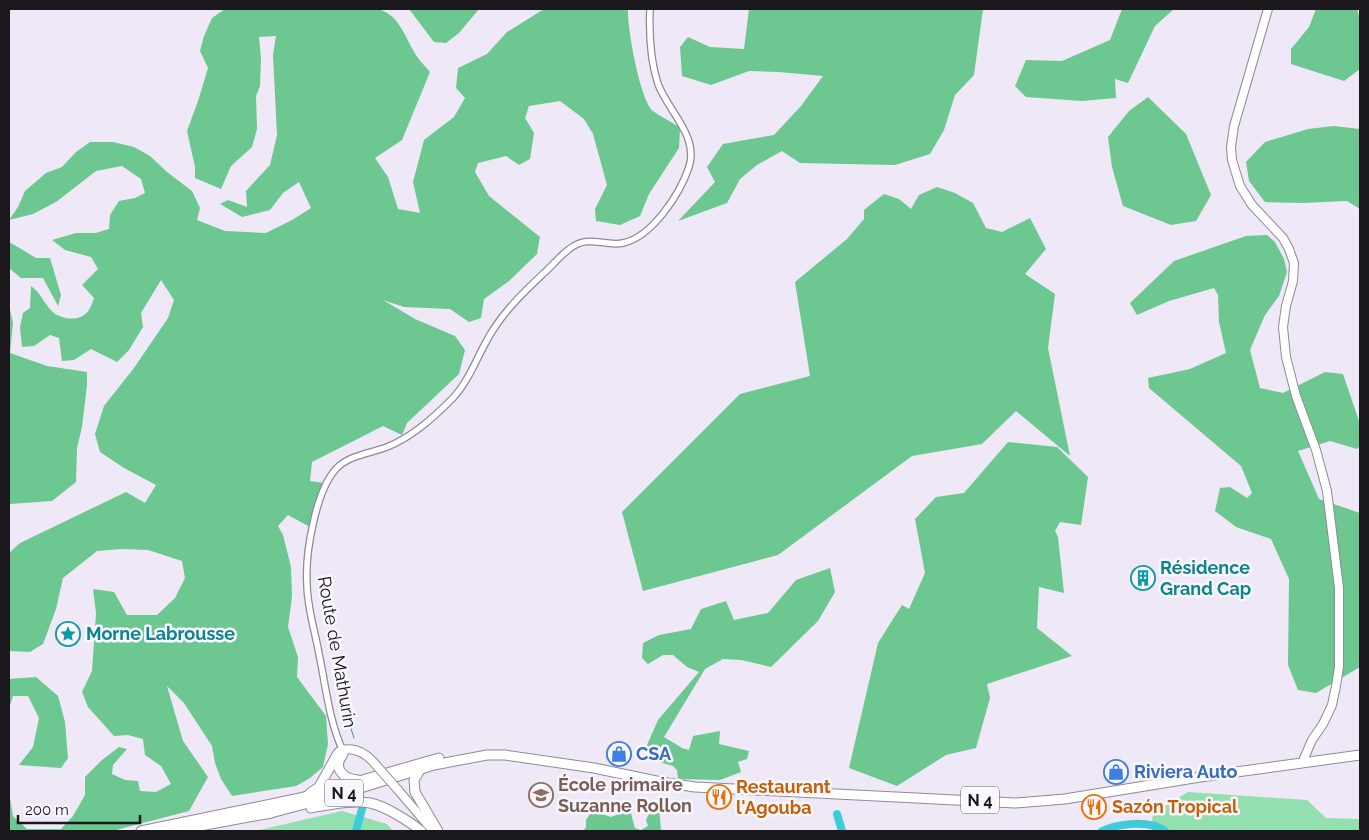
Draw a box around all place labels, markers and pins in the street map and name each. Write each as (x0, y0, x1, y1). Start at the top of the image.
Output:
place label: Résidence Grand Cap (1160, 557, 1251, 599)
building icon: Résidence Grand Cap (1130, 565, 1156, 591)
place icon: Morne Labrousse (55, 621, 81, 647)
place label: Morne Labrousse (86, 623, 235, 644)
shop icon: CSA (606, 741, 632, 767)
place label: CSA (636, 743, 672, 764)
shop icon: Riviera Auto (1103, 759, 1129, 785)
place label: Riviera Auto (1134, 761, 1238, 782)
place label: École primaire Suzanne Rollon (558, 774, 692, 816)
place label: Restaurant l'Agouba (736, 776, 831, 818)
school or university icon: École primaire Suzanne Rollon (528, 782, 554, 808)
restaurant icon: Restaurant l'Agouba (706, 784, 732, 810)
restaurant icon: Sazón Tropical (1081, 794, 1107, 820)
place label: Sazón Tropical (1112, 796, 1238, 817)

